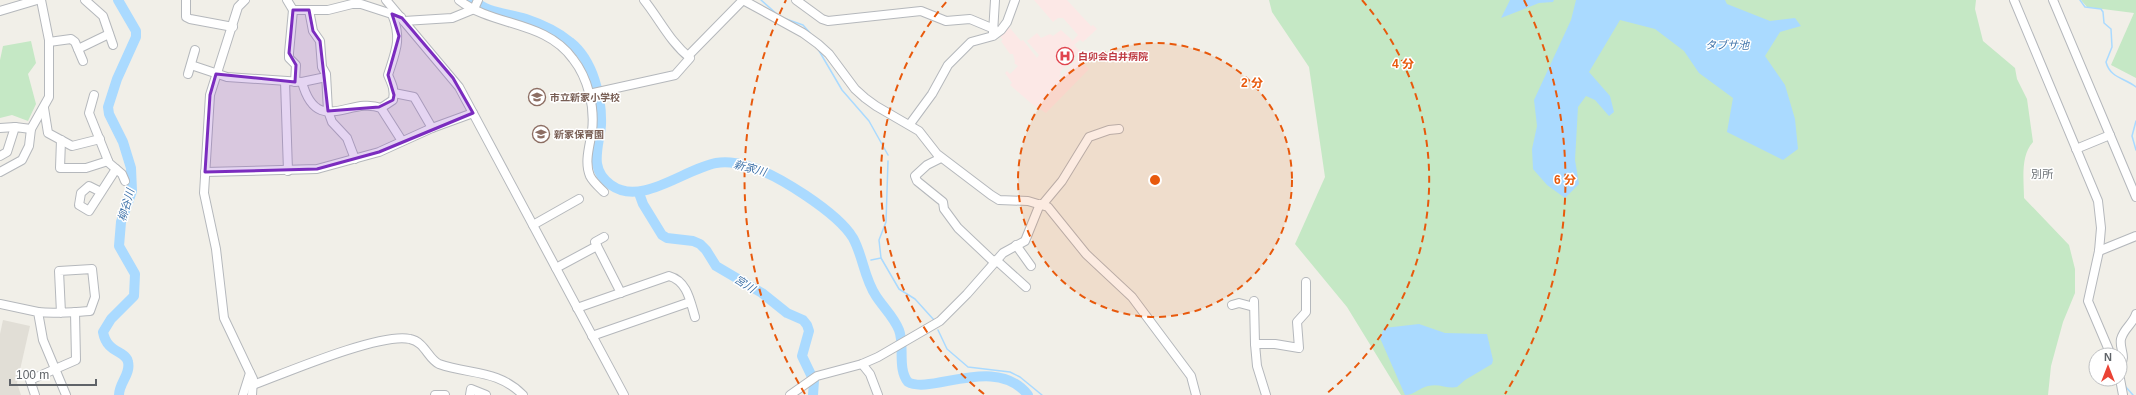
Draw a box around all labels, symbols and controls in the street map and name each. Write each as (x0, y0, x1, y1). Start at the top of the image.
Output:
water label: タブサ池 (1705, 39, 1750, 51)
hospital icon: 白卯会白井病院 (1055, 46, 1075, 66)
place label: 白卯会白井病院 (1078, 51, 1148, 62)
text: 4 分 (1392, 57, 1414, 71)
text: 2 分 (1241, 76, 1263, 90)
school or university icon: 市立新家小学校 (527, 87, 547, 107)
place label: 市立新家小学校 (550, 92, 620, 103)
school or university icon: 新家保育園 (531, 124, 551, 144)
place label: 新家保育園 (554, 129, 604, 140)
water label: 新家川 (733, 158, 768, 178)
district label: 別所 (2031, 168, 2054, 180)
centre of rings (1148, 173, 1162, 187)
text: 6 分 (1554, 173, 1576, 187)
water label: 柳谷川 (116, 187, 137, 223)
water label: 宮川 (733, 273, 758, 296)
north arrow (2088, 347, 2128, 387)
text: N (2104, 351, 2112, 363)
scale bar (10, 361, 96, 387)
text: 100 m (16, 368, 49, 382)

